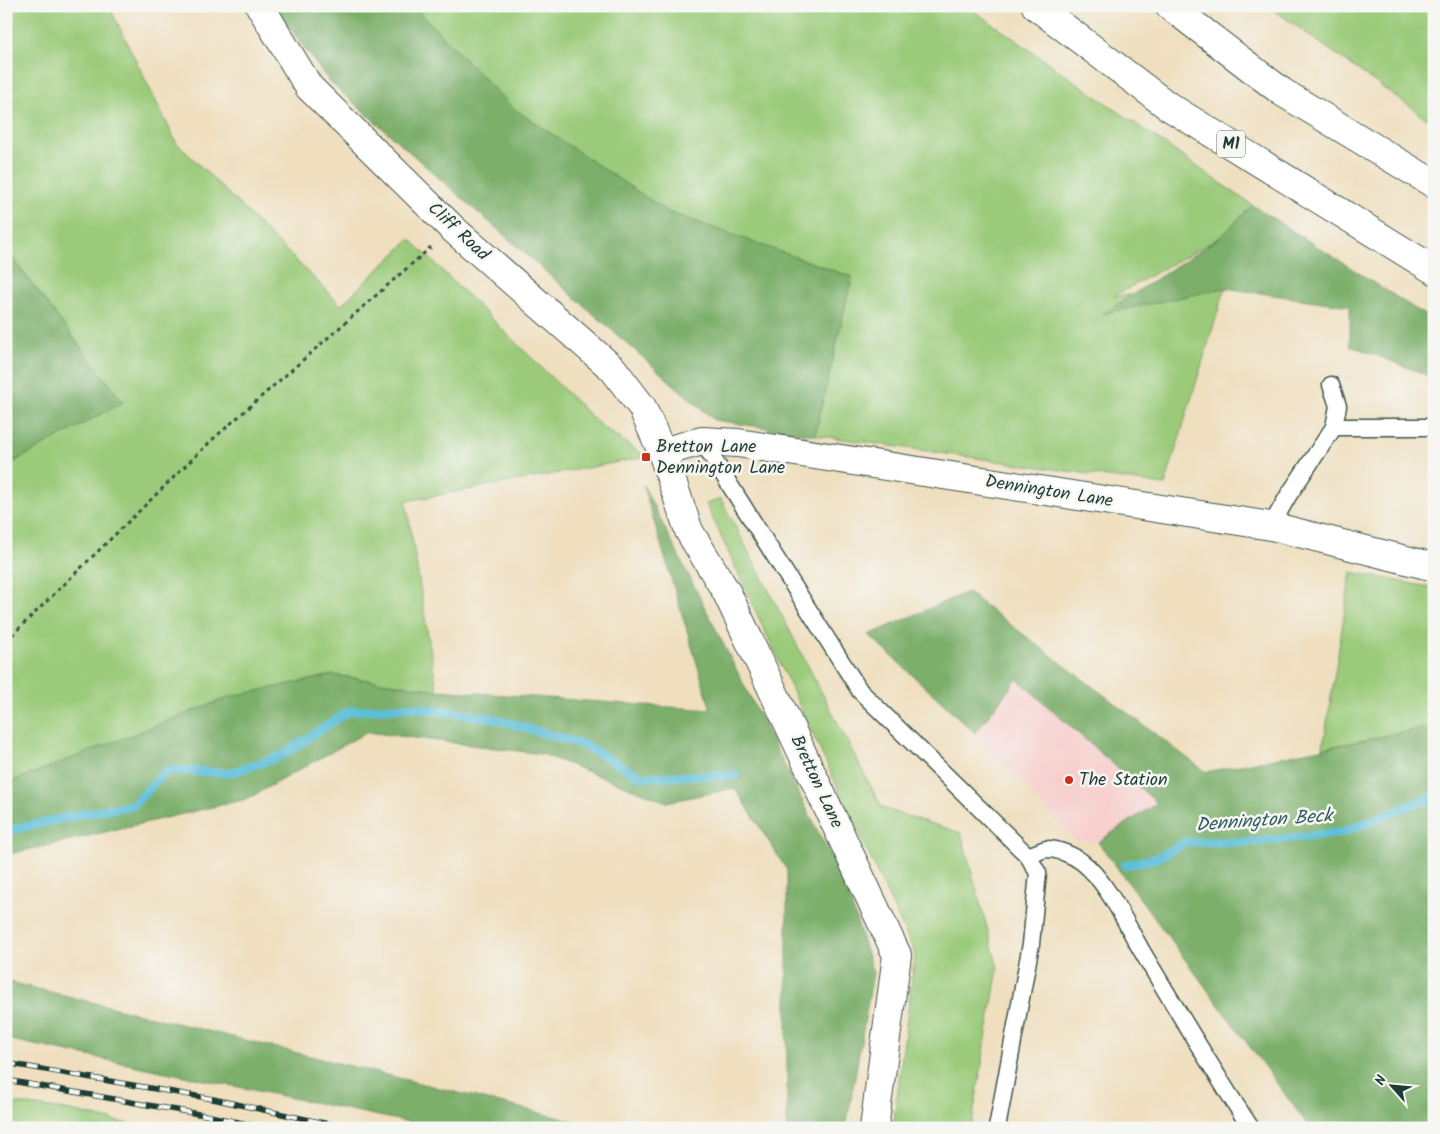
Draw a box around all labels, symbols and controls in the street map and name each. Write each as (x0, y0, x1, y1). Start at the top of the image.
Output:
road number: M1 (1217, 130, 1245, 158)
street label: Cliff Road (420, 195, 497, 269)
place label: Bretton Lane Dennington Lane (656, 433, 785, 483)
marker: Bretton Lane Dennington Lane (640, 451, 652, 463)
street label: Dennington Lane (983, 468, 1115, 516)
street label: Bretton Lane (782, 730, 850, 834)
place label: The Station (1079, 766, 1168, 795)
marker: The Station (1063, 774, 1075, 786)
water label: Dennington Beck (1195, 801, 1336, 841)
north arrow (1368, 1062, 1418, 1112)
text: N (1369, 1071, 1393, 1089)

